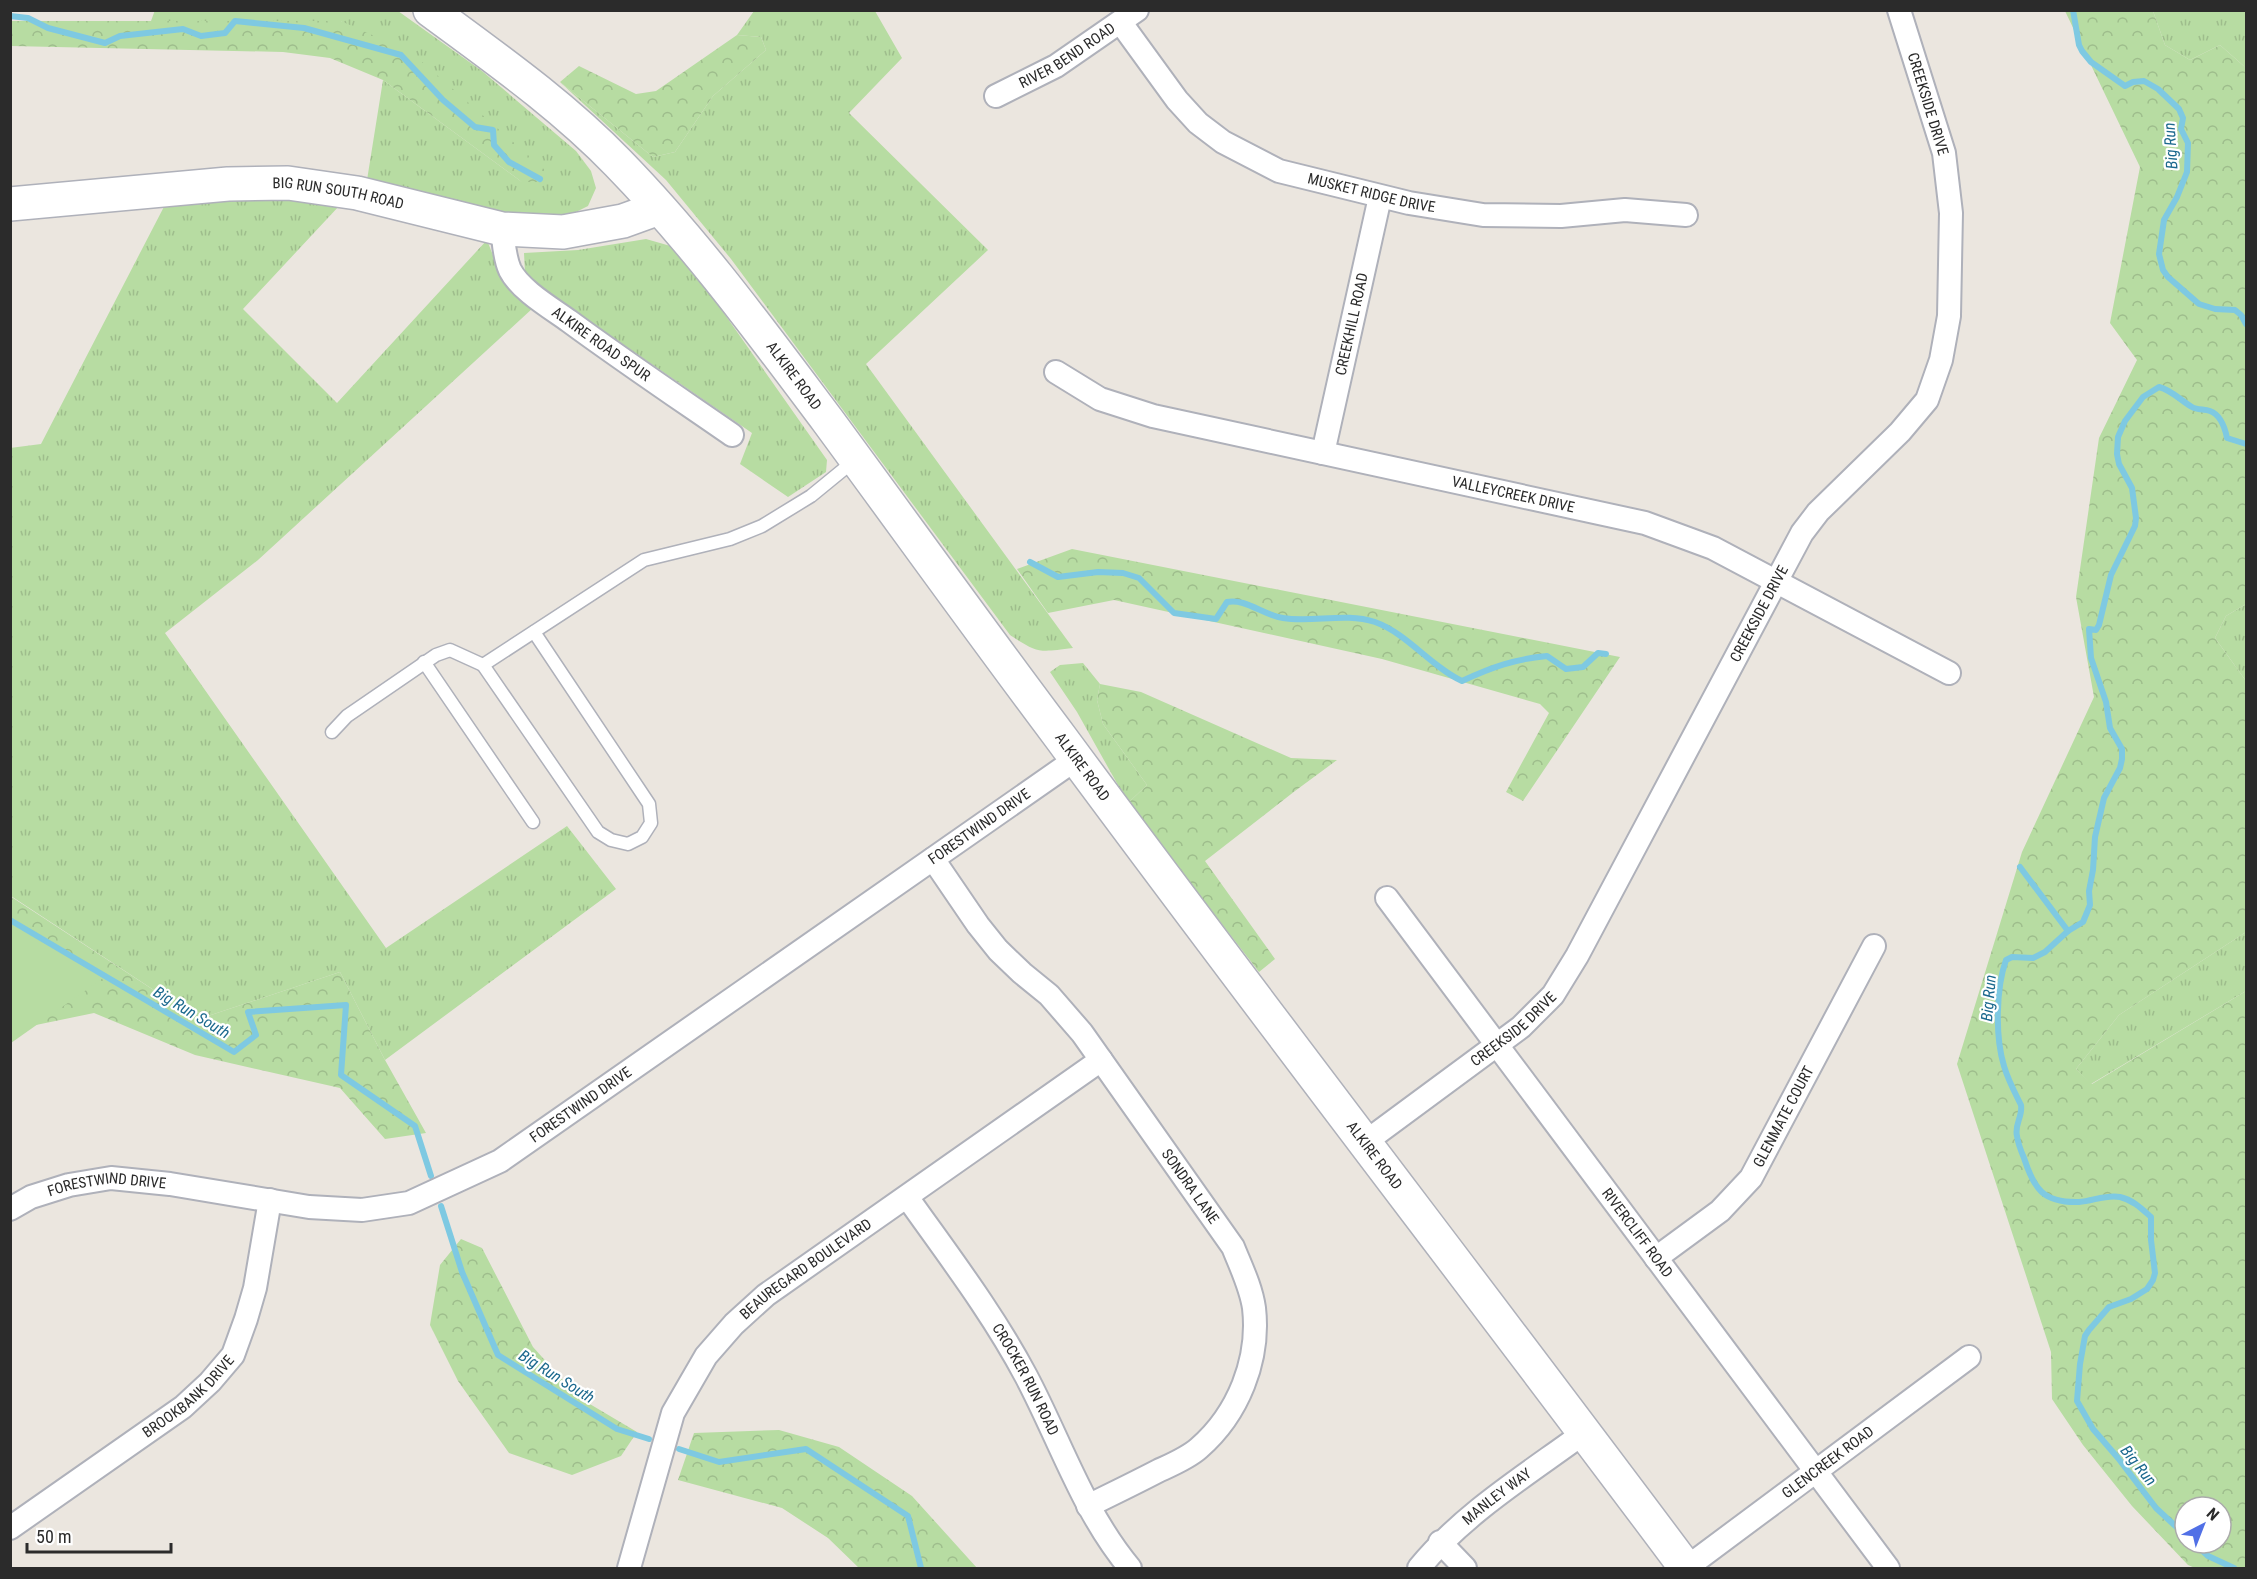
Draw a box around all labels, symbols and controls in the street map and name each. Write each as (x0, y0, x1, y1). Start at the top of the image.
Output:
street label: RIVER BEND ROAD (1016, 19, 1119, 92)
street label: CREEKSIDE DRIVE (1904, 50, 1952, 158)
water label: Big Run (2159, 122, 2182, 170)
street label: MUSKET RIDGE DRIVE (1306, 169, 1437, 216)
street label: BIG RUN SOUTH ROAD (272, 174, 406, 213)
street label: CREEKHILL ROAD (1332, 271, 1372, 377)
street label: ALKIRE ROAD SPUR (548, 303, 654, 385)
street label: ALKIRE ROAD (763, 338, 825, 413)
street label: VALLEYCREEK DRIVE (1450, 472, 1576, 516)
street label: CREEKSIDE DRIVE (1726, 562, 1792, 665)
street label: ALKIRE ROAD (1051, 729, 1114, 805)
street label: FORESTWIND DRIVE (925, 785, 1034, 868)
water label: Big Run (1977, 974, 2000, 1022)
water label: Big Run South (150, 982, 233, 1043)
street label: CREEKSIDE DRIVE (1467, 988, 1560, 1070)
street label: FORESTWIND DRIVE (526, 1063, 635, 1146)
street label: GLENMATE COURT (1749, 1063, 1818, 1170)
street label: ALKIRE ROAD (1343, 1118, 1406, 1193)
street label: SONDRA LANE (1158, 1145, 1223, 1227)
street label: FORESTWIND DRIVE (45, 1169, 167, 1200)
street label: RIVERCLIFF ROAD (1598, 1185, 1677, 1281)
street label: BEAUREGARD BOULEVARD (736, 1215, 875, 1323)
street label: CROCKER RUN ROAD (988, 1320, 1062, 1438)
water label: Big Run South (515, 1346, 598, 1407)
street label: BROOKBANK DRIVE (139, 1352, 238, 1441)
street label: GLENCREEK ROAD (1778, 1422, 1877, 1502)
water label: Big Run (2117, 1441, 2161, 1489)
street label: MANLEY WAY (1459, 1464, 1535, 1529)
north arrow (2173, 1495, 2233, 1555)
text: N (2203, 1504, 2223, 1525)
scale bar (27, 1516, 171, 1554)
text: 50 m (36, 1526, 71, 1547)

